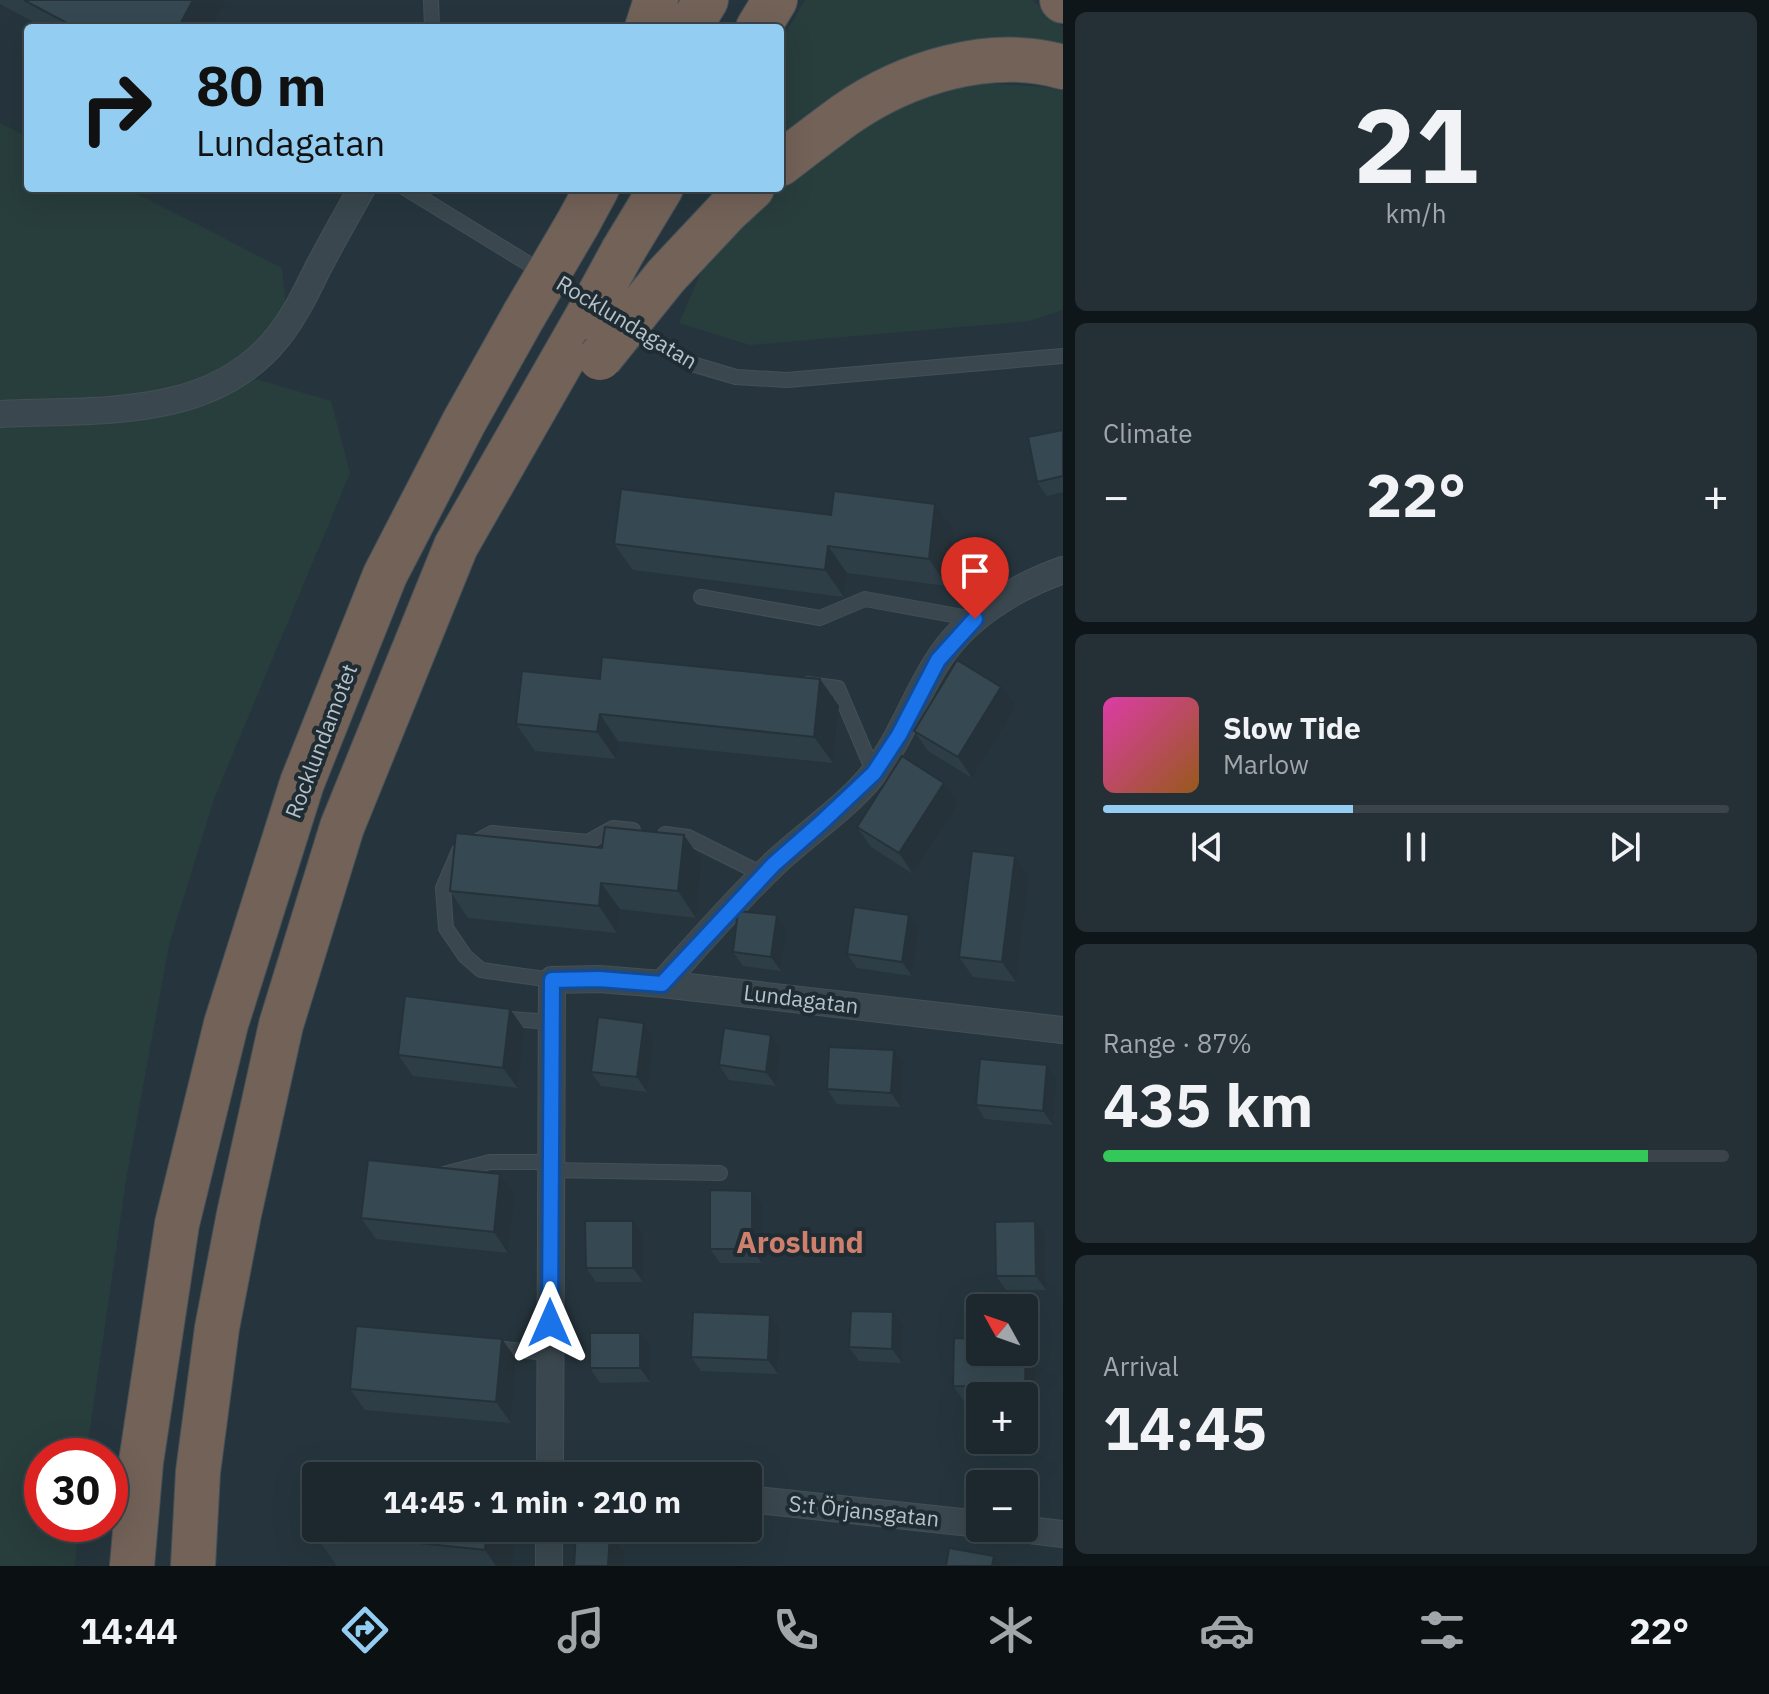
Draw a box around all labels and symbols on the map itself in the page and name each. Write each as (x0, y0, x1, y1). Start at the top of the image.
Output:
street label: Rocklundagatan (551, 268, 703, 375)
pin (941, 537, 1009, 619)
street label: Rocklundamotet (278, 659, 363, 822)
street label: Lundagatan (742, 977, 860, 1020)
district label: Aroslund (736, 1222, 864, 1261)
position arrow (508, 1281, 592, 1365)
north arrow (966, 1294, 1038, 1366)
speed limit sign: 30 (24, 1438, 128, 1542)
street label: S:t Örjansgatan (787, 1488, 941, 1533)

